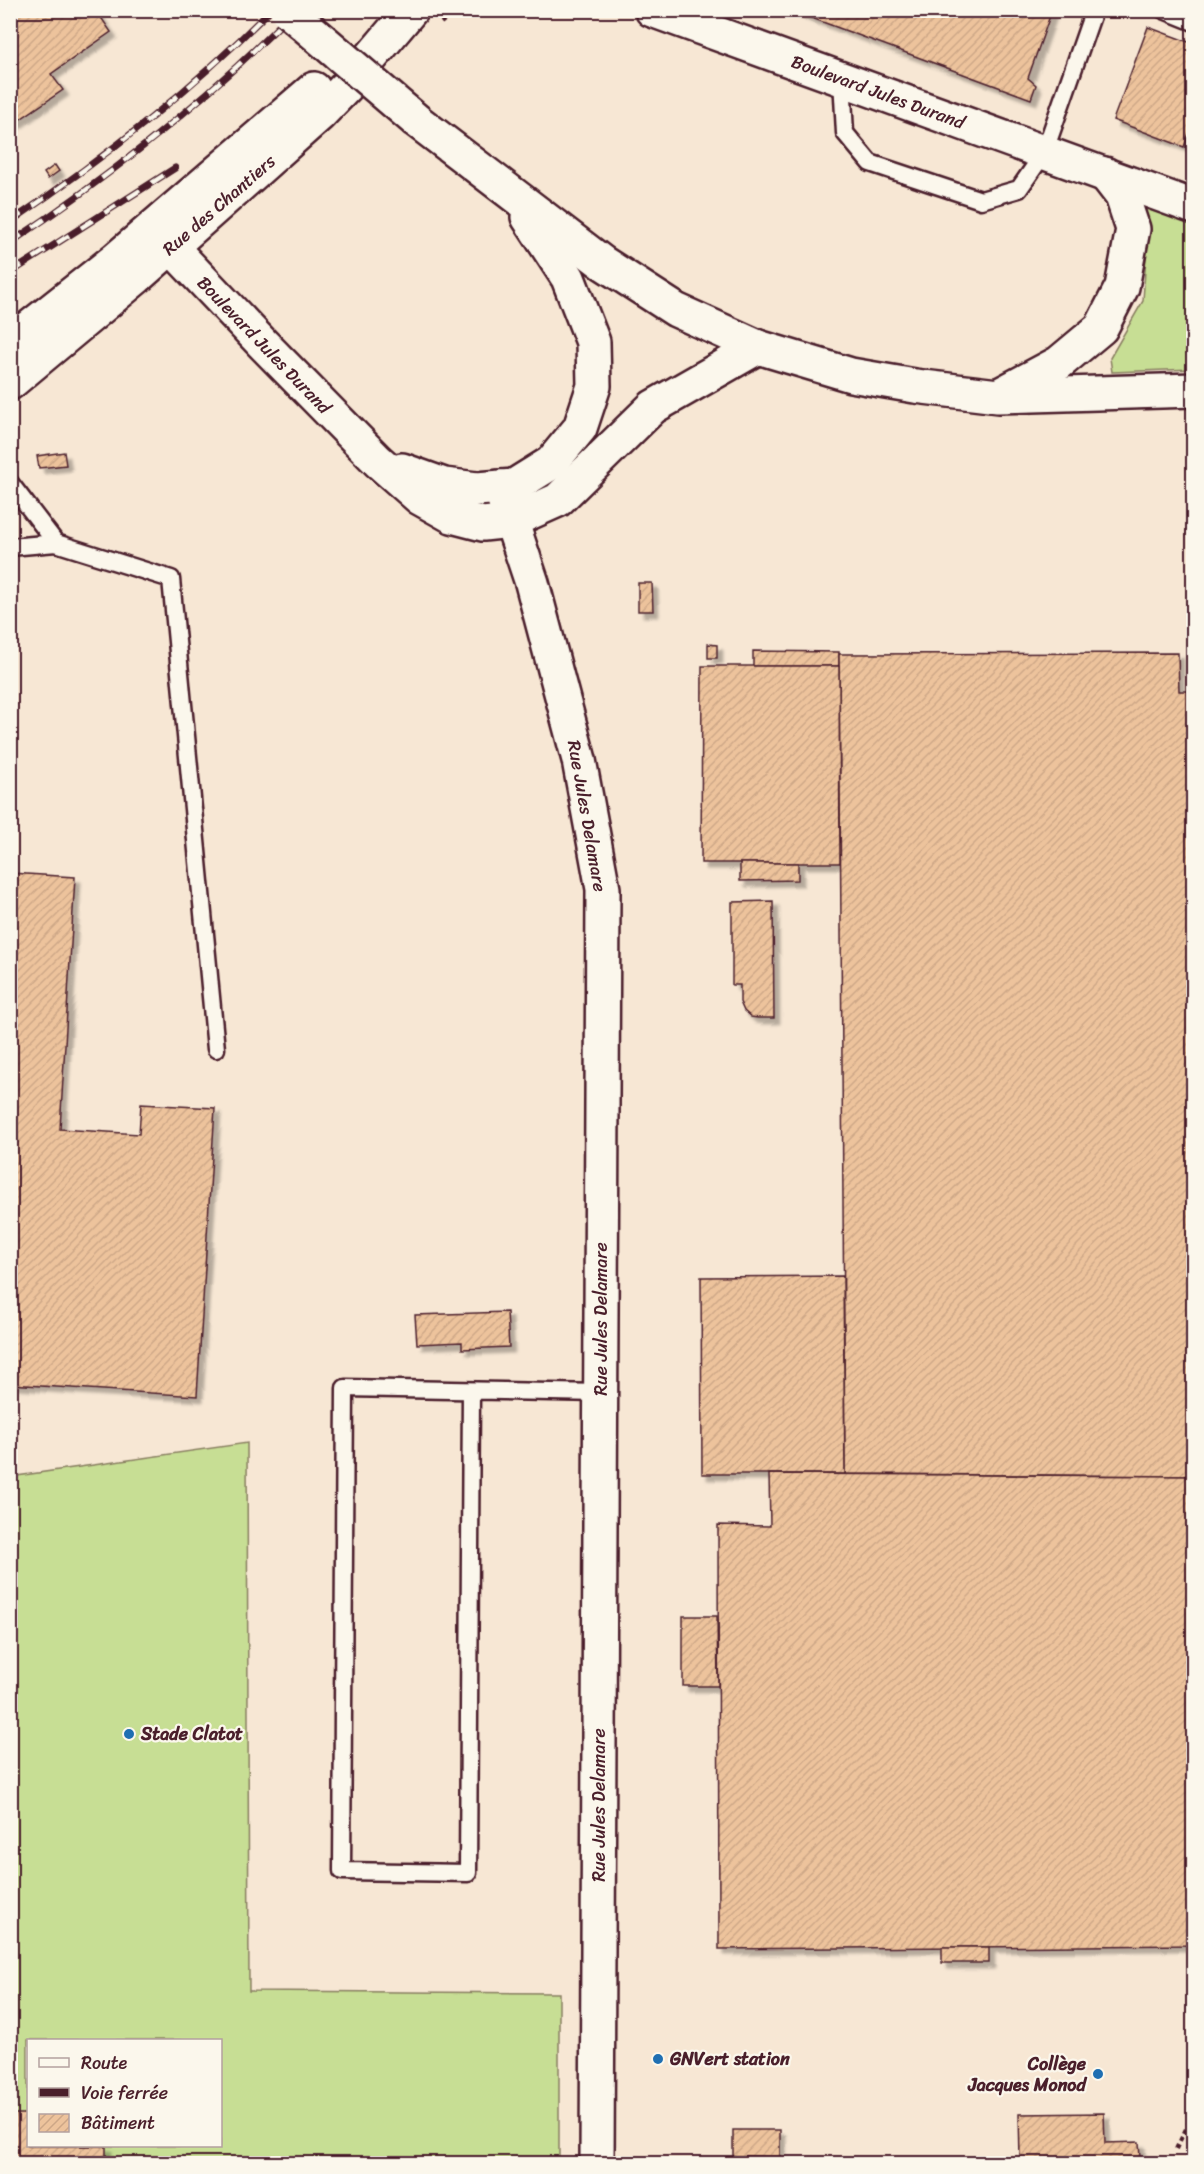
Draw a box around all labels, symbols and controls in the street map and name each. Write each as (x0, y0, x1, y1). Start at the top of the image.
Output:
street label: Boulevard Jules Durand (787, 46, 971, 139)
street label: Rue des Chantiers (155, 146, 284, 264)
street label: Boulevard Jules Durand (189, 268, 340, 423)
street label: Rue Jules Delamare (558, 738, 616, 894)
street label: Rue Jules Delamare (585, 1242, 617, 1396)
place label: Stade Clatot (140, 1718, 243, 1750)
marker: Stade Clatot (122, 1727, 136, 1741)
street label: Rue Jules Delamare (583, 1728, 615, 1882)
legend (27, 2039, 222, 2147)
place label: GNVert station (669, 2043, 790, 2075)
text: Route (81, 2047, 128, 2079)
place label: Collège Jacques Monod (967, 2048, 1088, 2101)
marker: GNVert station (651, 2052, 665, 2066)
marker: Collège Jacques Monod (1091, 2067, 1105, 2081)
text: Voie ferrée (81, 2077, 168, 2109)
text: Bâtiment (81, 2107, 155, 2139)

